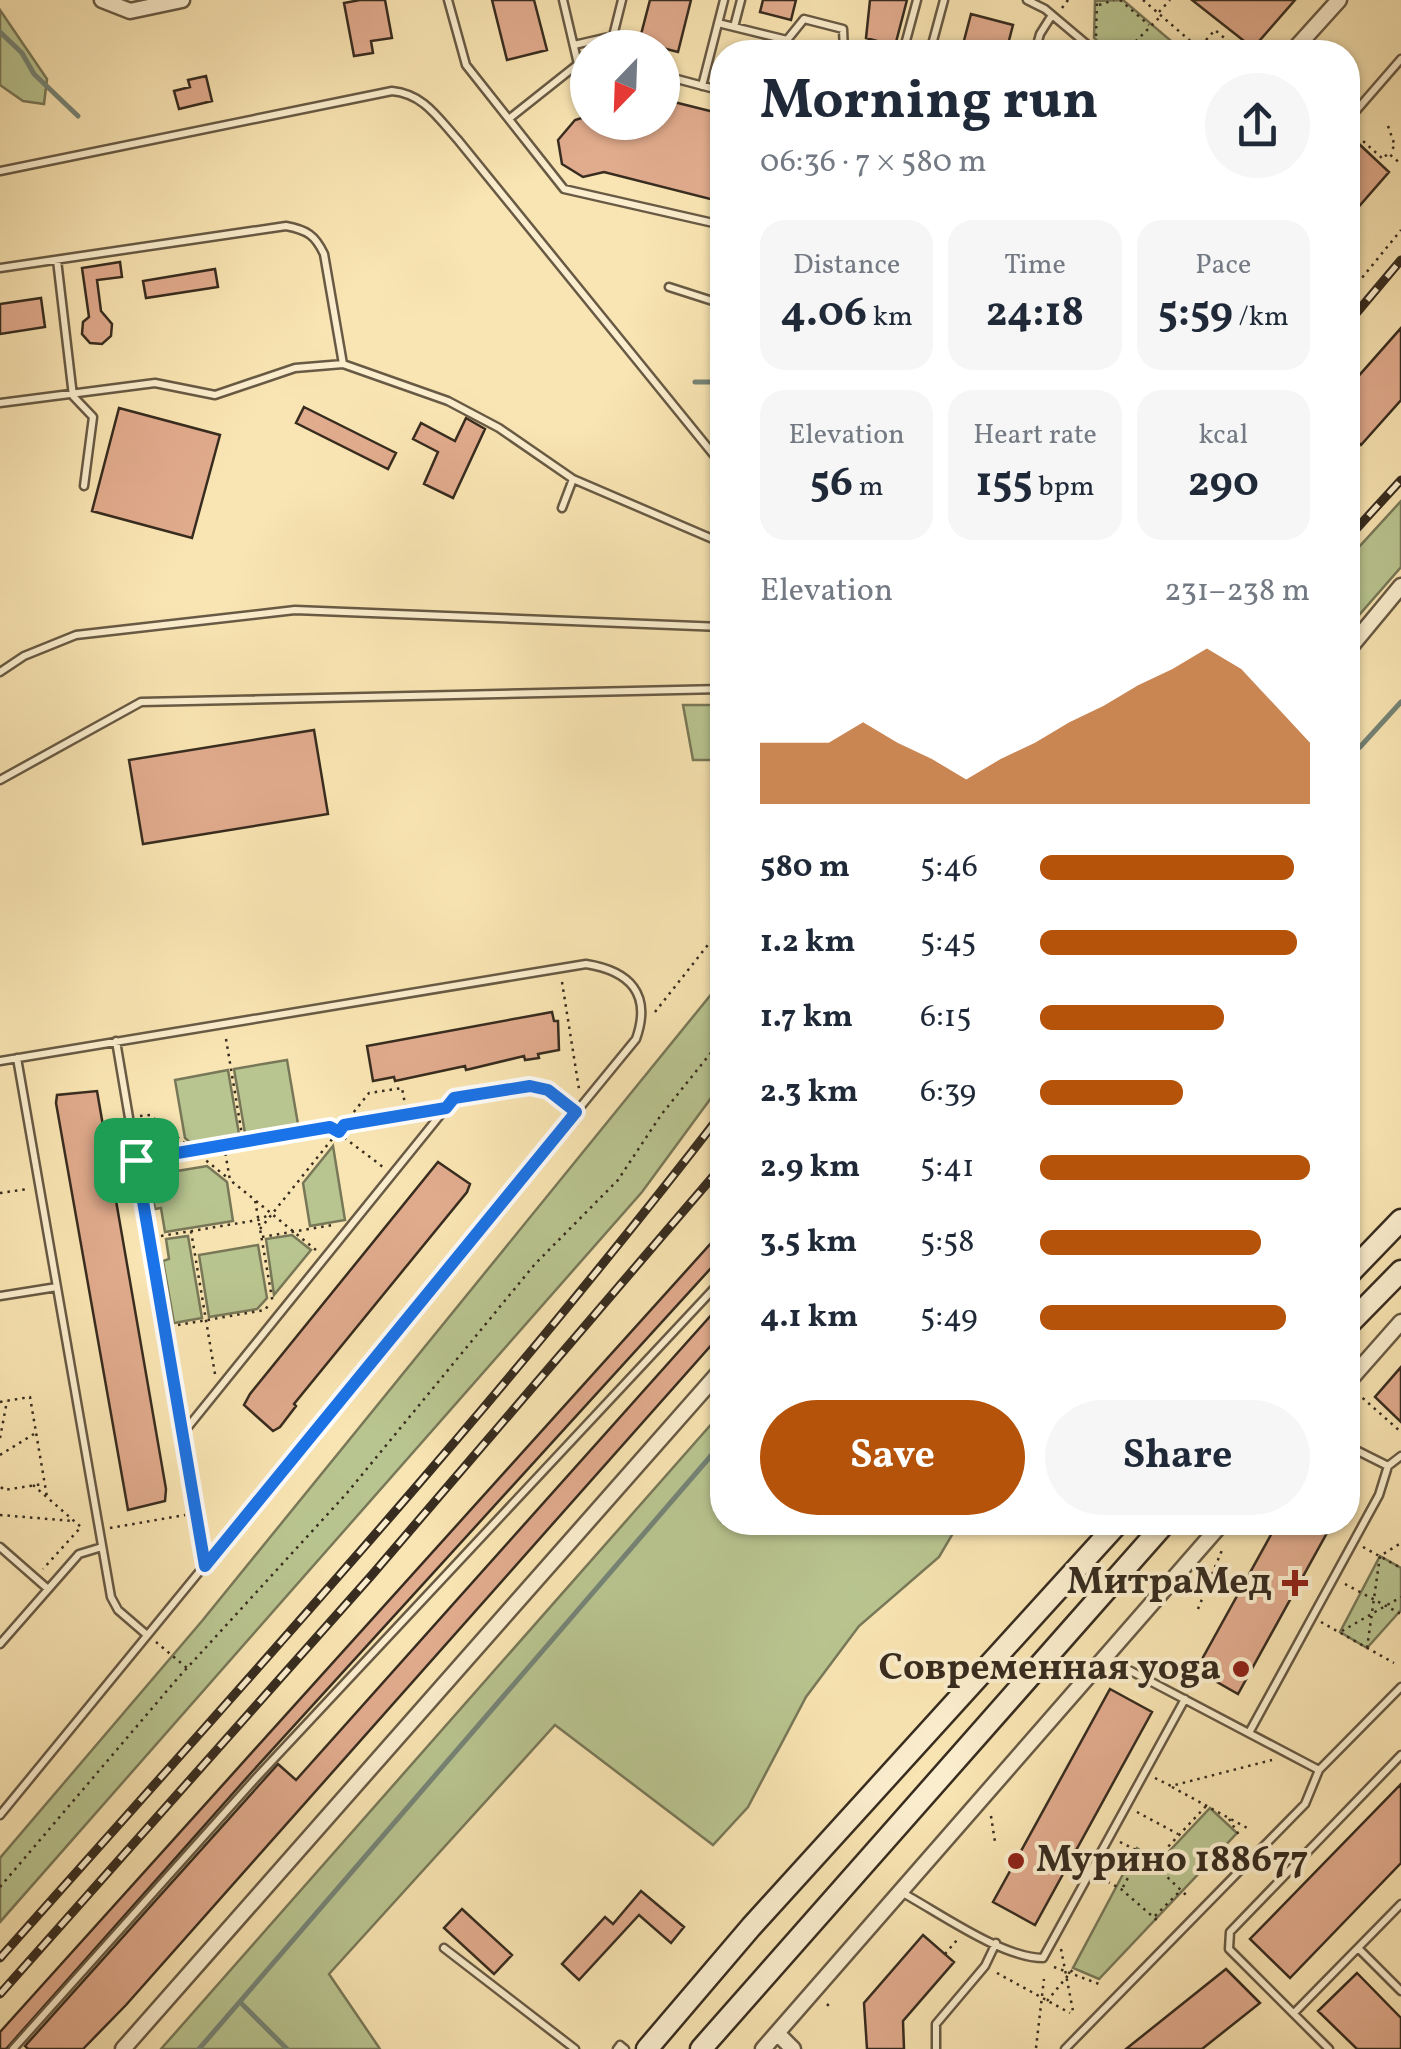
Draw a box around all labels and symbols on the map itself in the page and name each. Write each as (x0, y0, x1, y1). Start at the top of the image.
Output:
north arrow (570, 30, 680, 140)
pin (94, 1118, 179, 1203)
place label: МитраМед (1067, 1557, 1272, 1610)
marker: МитраМед (1282, 1570, 1308, 1596)
place label: Современная yoga (879, 1643, 1221, 1696)
marker: Современная yoga (1230, 1658, 1252, 1680)
place label: Мурино 188677 (1036, 1835, 1309, 1888)
marker: Мурино 188677 (1005, 1850, 1027, 1872)

